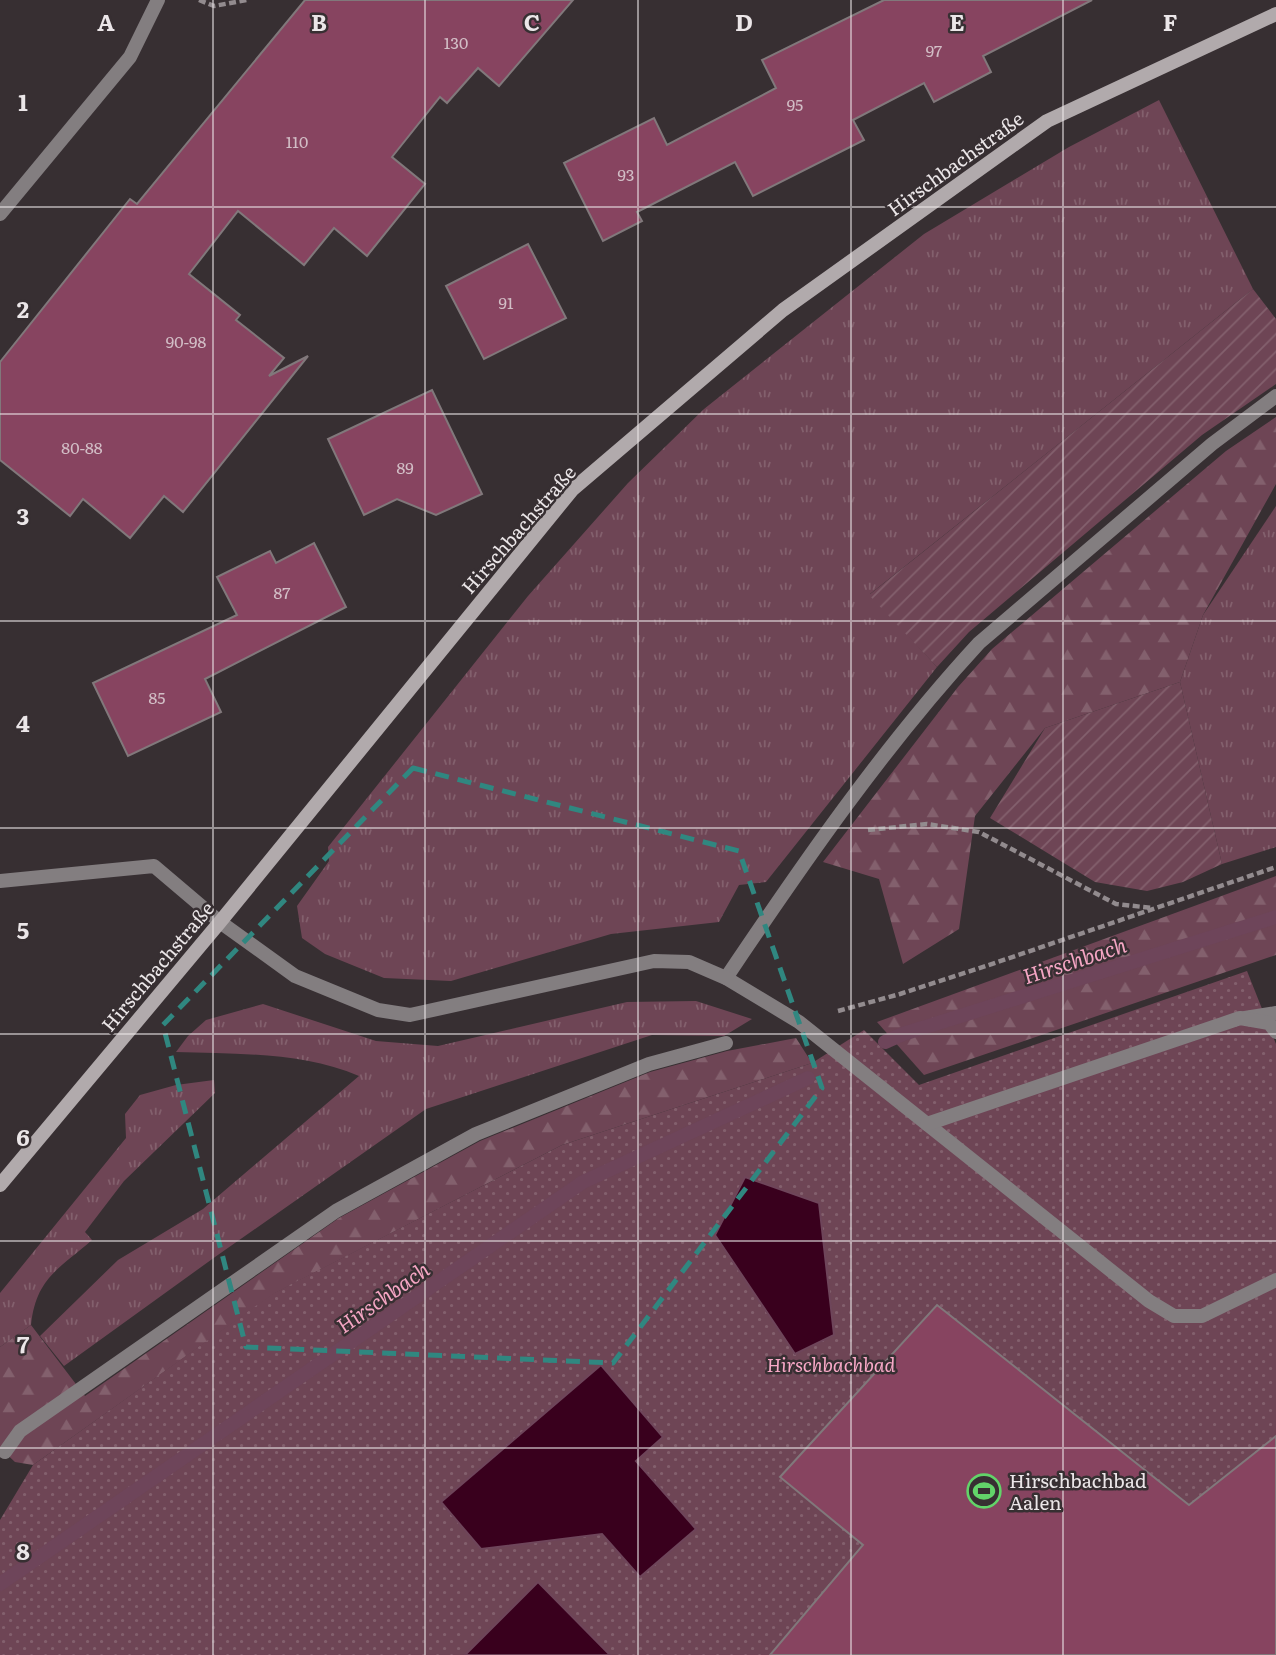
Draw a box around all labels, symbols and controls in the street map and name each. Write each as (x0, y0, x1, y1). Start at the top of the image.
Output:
text: A (97, 4, 115, 38)
text: B (311, 4, 327, 38)
text: C (524, 4, 540, 38)
text: D (735, 4, 753, 38)
text: E (949, 4, 965, 38)
text: F (1163, 4, 1178, 38)
house number: 130 (444, 30, 468, 54)
house number: 97 (926, 38, 942, 62)
text: 1 (18, 84, 28, 118)
house number: 95 (787, 92, 803, 116)
street label: Hirschbachstraße (881, 104, 1029, 222)
house number: 110 (286, 129, 308, 153)
house number: 93 (617, 162, 635, 186)
house number: 91 (499, 290, 514, 314)
text: 2 (17, 291, 29, 325)
house number: 90-98 (166, 329, 206, 353)
house number: 80-88 (61, 435, 103, 459)
house number: 89 (396, 455, 414, 479)
street label: Hirschbachstraße (454, 458, 582, 599)
text: 3 (17, 498, 29, 532)
house number: 87 (274, 580, 290, 604)
house number: 85 (149, 685, 165, 709)
text: 4 (16, 705, 30, 739)
street label: Hirschbachstraße (94, 895, 220, 1037)
text: 5 (17, 912, 29, 946)
water label: Hirschbach (1018, 928, 1130, 990)
text: 6 (16, 1119, 30, 1153)
water label: Hirschbach (329, 1252, 435, 1339)
text: 7 (17, 1326, 30, 1360)
park label: Hirschbachbad (767, 1350, 896, 1378)
place label: Hirschbachbad Aalen (1009, 1466, 1147, 1516)
sports icon: Hirschbachbad Aalen (965, 1472, 1003, 1510)
text: 8 (16, 1533, 30, 1567)

